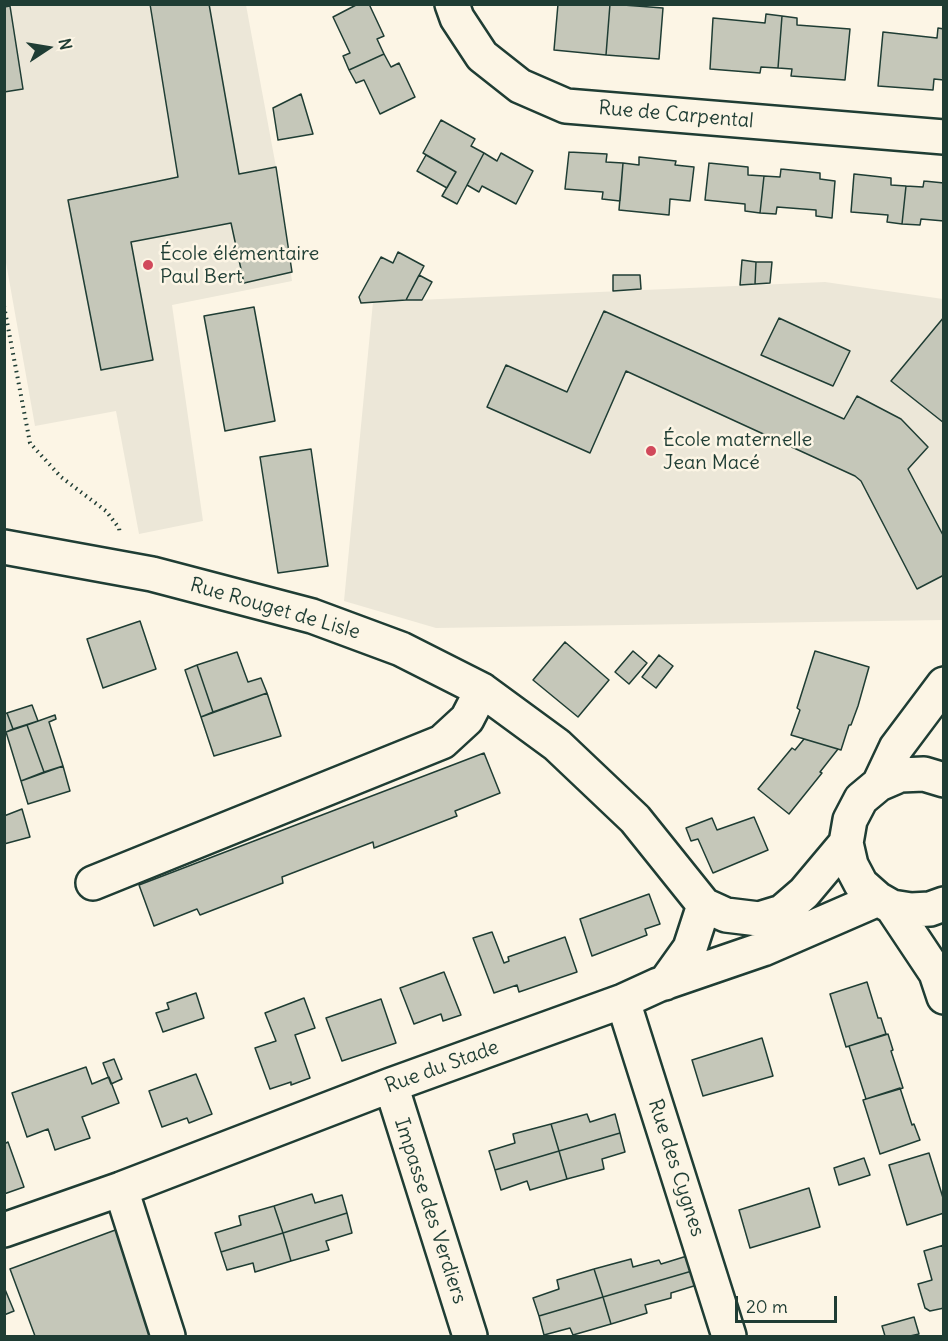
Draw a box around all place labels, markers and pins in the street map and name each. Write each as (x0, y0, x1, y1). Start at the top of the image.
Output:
place label: École élémentaire Paul Bert (160, 242, 319, 289)
marker: École élémentaire Paul Bert (141, 258, 155, 272)
place label: École maternelle Jean Macé (663, 428, 812, 475)
marker: École maternelle Jean Macé (644, 444, 658, 458)

